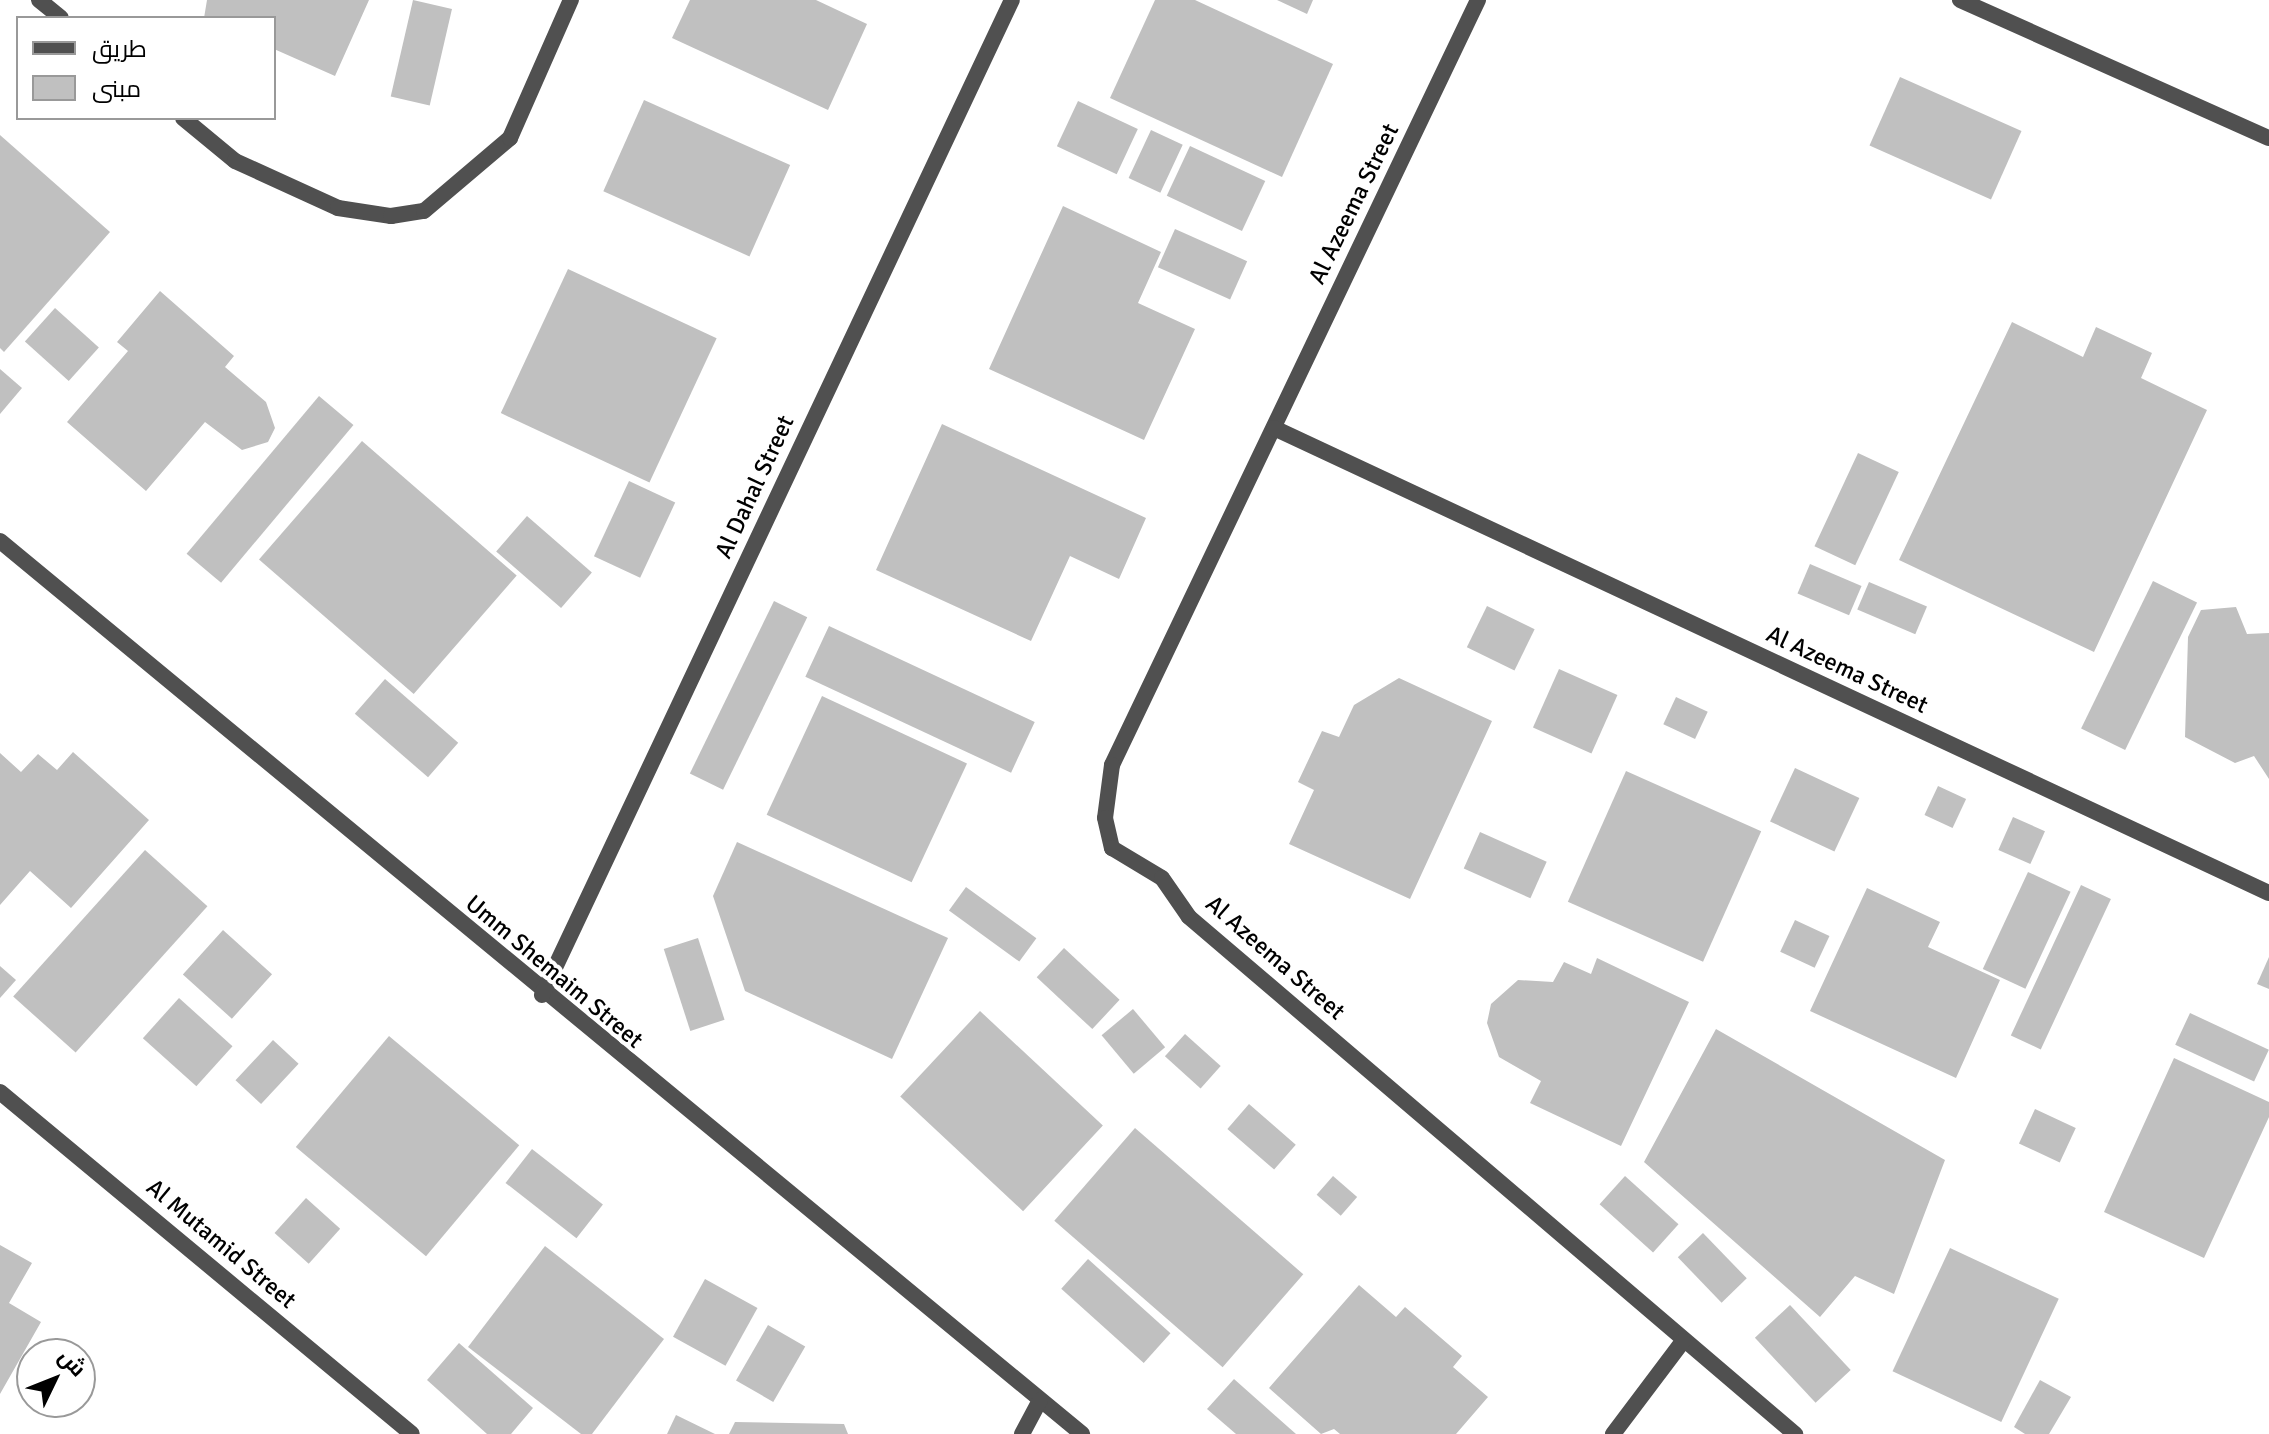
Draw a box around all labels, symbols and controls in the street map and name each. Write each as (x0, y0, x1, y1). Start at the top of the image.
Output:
legend (16, 16, 276, 120)
text: طريق (92, 34, 147, 64)
text: مبنى (92, 74, 141, 104)
street label: Al Azeema Street (1303, 119, 1405, 289)
street label: Al Dahal Street (709, 411, 801, 563)
street label: Al Azeema Street (1762, 620, 1932, 720)
street label: Umm Shemaim Street (459, 889, 649, 1055)
street label: Al Azeema Street (1200, 890, 1350, 1026)
street label: Al Mutamid Street (141, 1173, 301, 1315)
north arrow (16, 1338, 96, 1418)
text: ش (53, 1343, 92, 1382)

